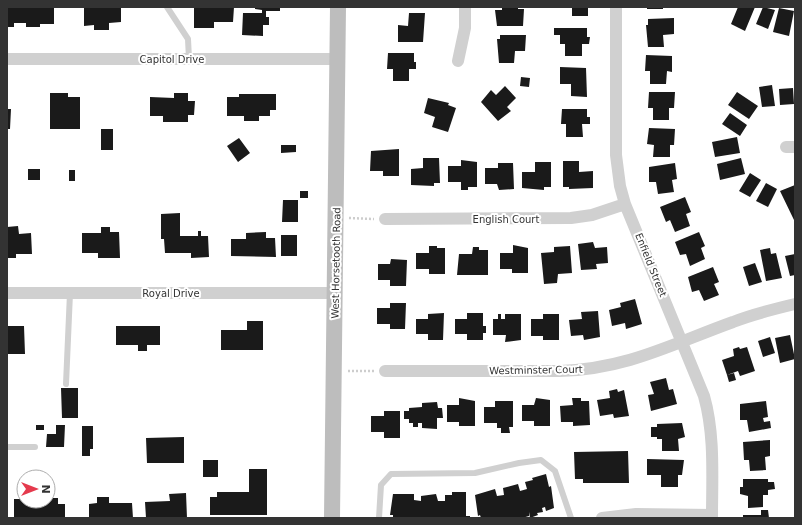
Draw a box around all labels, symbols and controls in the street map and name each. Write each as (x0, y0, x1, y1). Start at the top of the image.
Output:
street label: Capitol Drive (140, 54, 204, 65)
street label: West Horsetooth Road (330, 207, 342, 319)
street label: English Court (473, 214, 539, 225)
street label: Enfield Street (633, 232, 669, 299)
street label: Royal Drive (142, 288, 200, 299)
street label: Westminster Court (489, 364, 583, 376)
north arrow (16, 469, 56, 509)
text: N (39, 484, 52, 494)

